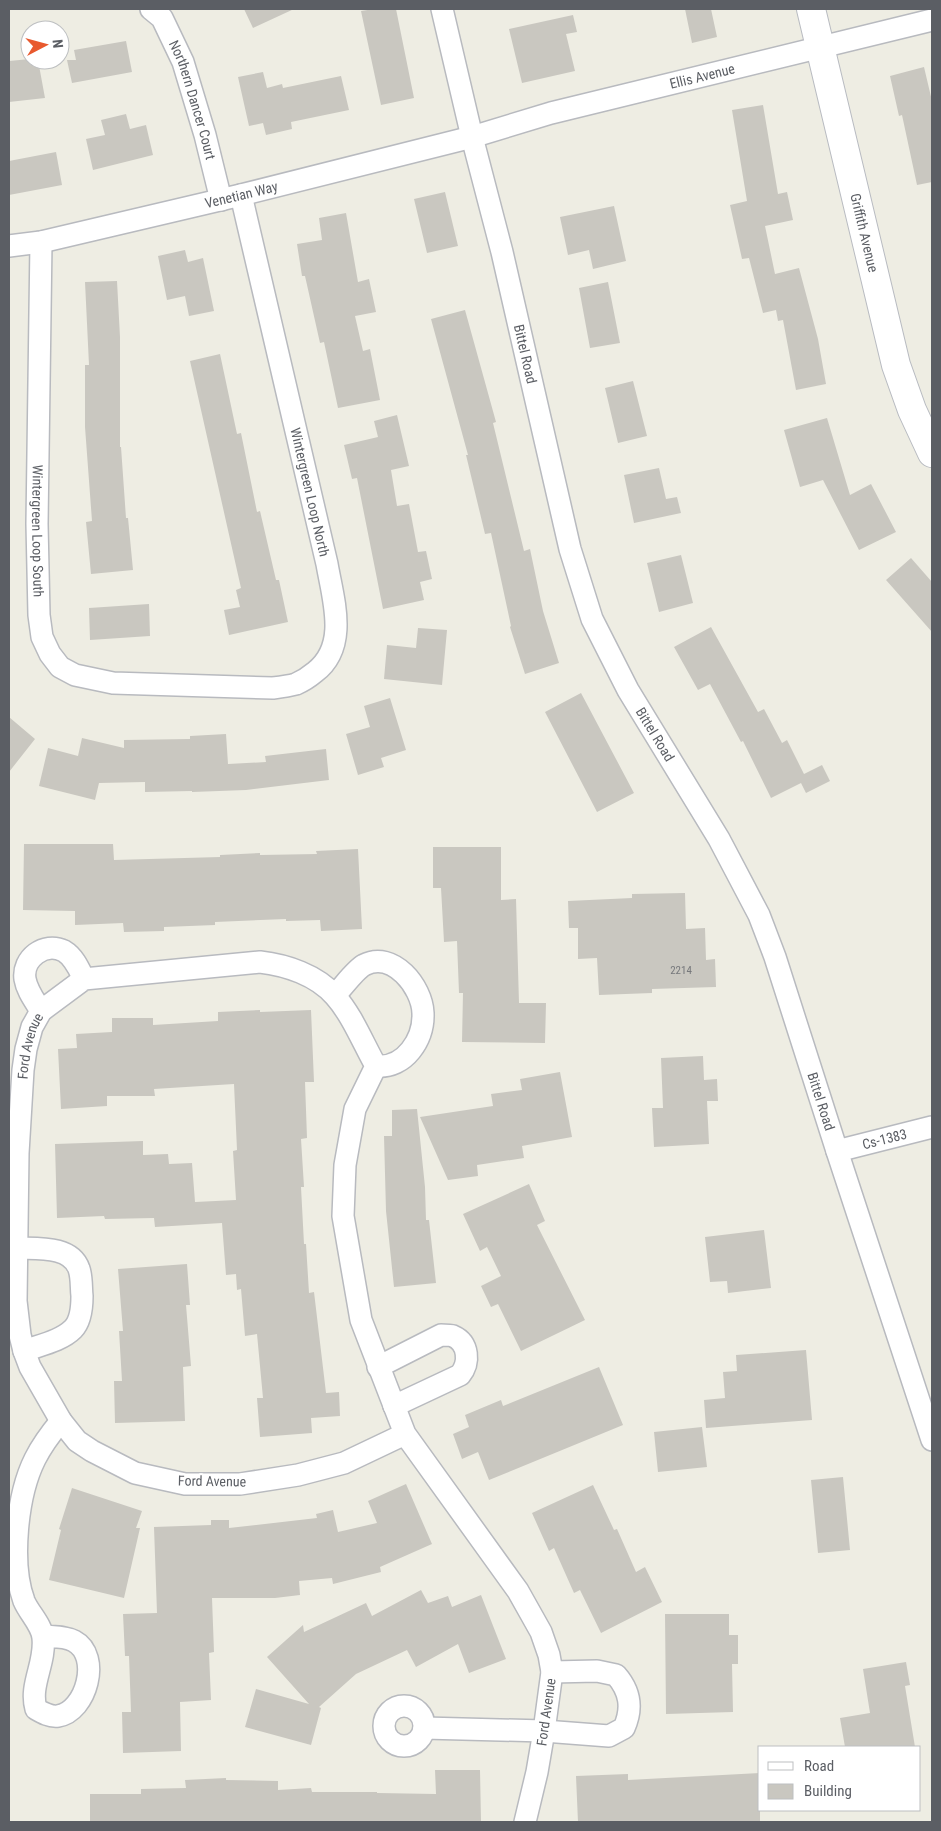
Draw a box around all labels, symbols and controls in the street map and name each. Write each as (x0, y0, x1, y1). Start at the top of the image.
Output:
north arrow (20, 20, 70, 70)
street label: Northern Dancer Court (166, 38, 219, 161)
text: N (50, 39, 66, 49)
street label: Ellis Avenue (668, 60, 737, 92)
street label: Venetian Way (203, 178, 279, 211)
street label: Griffith Avenue (847, 192, 882, 274)
street label: Bittel Road (511, 323, 540, 385)
street label: Wintergreen Loop North (287, 426, 333, 558)
street label: Wintergreen Loop South (29, 465, 47, 597)
street label: Bittel Road (633, 704, 678, 764)
house number: 2214 (670, 964, 692, 977)
street label: Ford Avenue (14, 1010, 47, 1080)
street label: Bittel Road (804, 1070, 838, 1133)
street label: Cs-1383 (860, 1126, 909, 1152)
street label: Ford Avenue (178, 1472, 247, 1490)
street label: Ford Avenue (533, 1677, 559, 1747)
legend (758, 1746, 921, 1811)
text: Road (804, 1757, 834, 1775)
text: Building (804, 1782, 852, 1800)

